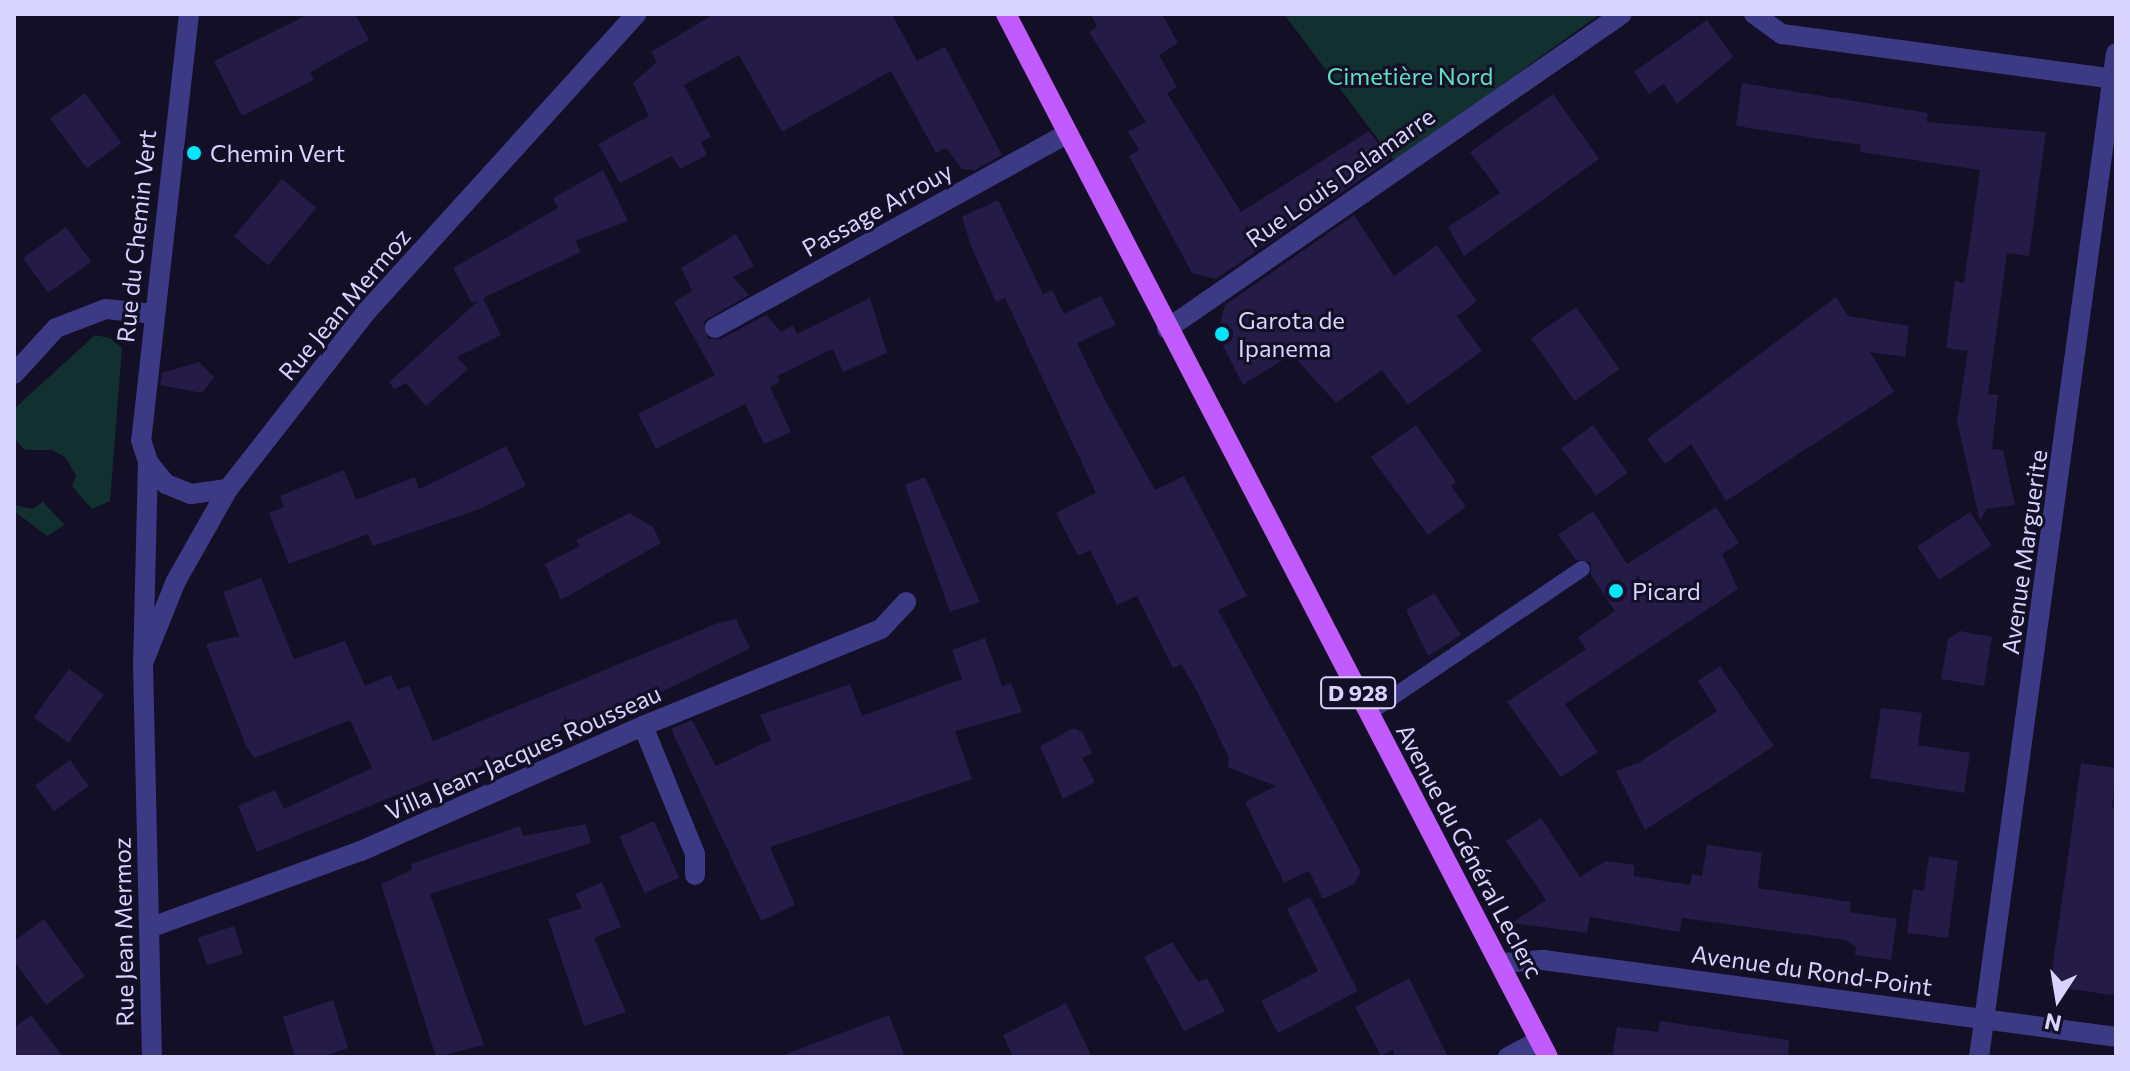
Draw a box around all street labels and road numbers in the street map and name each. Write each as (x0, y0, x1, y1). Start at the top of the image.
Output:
street label: Rue Louis Delamarre (1240, 101, 1440, 253)
street label: Rue du Chemin Vert (111, 128, 161, 344)
street label: Passage Arrouy (797, 156, 957, 262)
street label: Rue Jean Mermoz (272, 222, 416, 386)
street label: Avenue Marguerite (1995, 448, 2053, 656)
road number: D 928 (1320, 675, 1396, 711)
street label: Villa Jean-Jacques Rousseau (381, 678, 665, 826)
street label: Avenue du Général Leclerc (1391, 719, 1549, 983)
street label: Rue Jean Mermoz (107, 837, 139, 1027)
street label: Avenue du Rond-Point (1690, 939, 1934, 1001)

